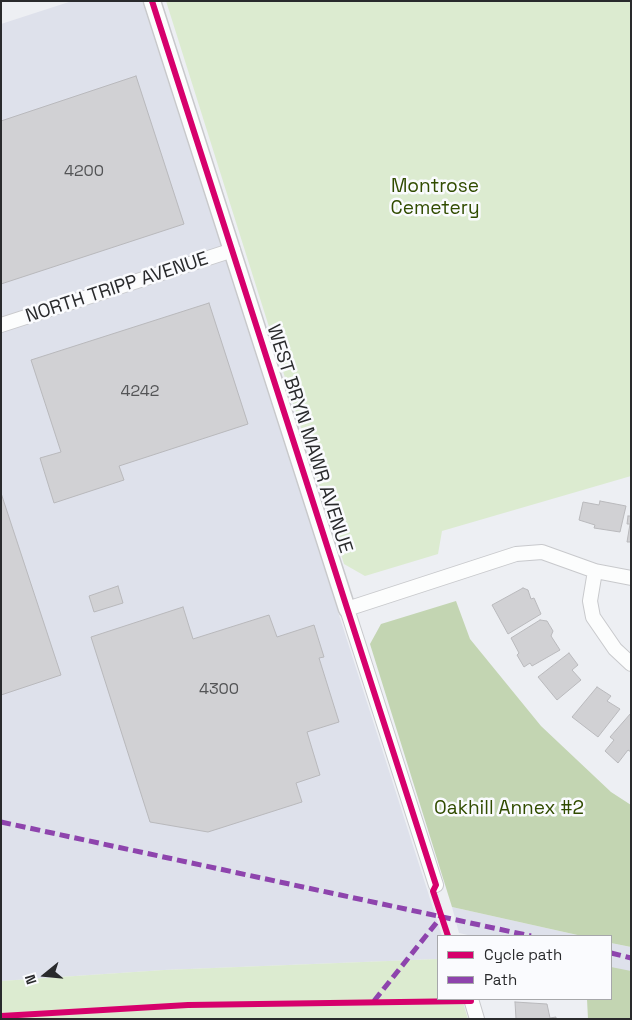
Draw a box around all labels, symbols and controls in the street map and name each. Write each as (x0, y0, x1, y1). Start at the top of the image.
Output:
house number: 4200 (64, 162, 104, 182)
park label: Montrose Cemetery (390, 176, 480, 220)
street label: NORTH TRIPP AVENUE (23, 248, 211, 328)
street label: WEST BRYN MAWR AVENUE (261, 322, 357, 556)
house number: 4242 (121, 382, 159, 402)
house number: 4300 (199, 680, 239, 700)
park label: Oakhill Annex #2 (434, 798, 584, 820)
legend (437, 935, 612, 1000)
text: Cycle path (484, 945, 562, 964)
north arrow (20, 950, 70, 1000)
text: Path (484, 970, 517, 989)
text: N (21, 972, 41, 987)

